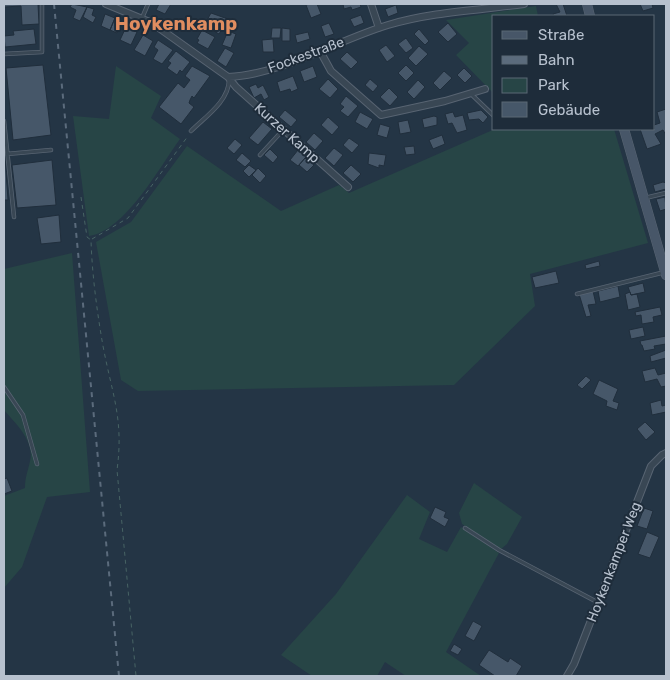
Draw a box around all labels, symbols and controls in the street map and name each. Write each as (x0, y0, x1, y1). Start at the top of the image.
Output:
district label: Hoykenkamp (115, 12, 237, 35)
legend (492, 15, 655, 130)
text: Straße (538, 26, 584, 44)
street label: Fockestraße (265, 33, 347, 77)
text: Bahn (538, 51, 575, 69)
text: Park (538, 76, 569, 94)
street label: Kurzer Kamp (251, 99, 323, 167)
text: Gebäude (538, 101, 600, 119)
street label: Hoykenkamper Weg (583, 499, 645, 625)

